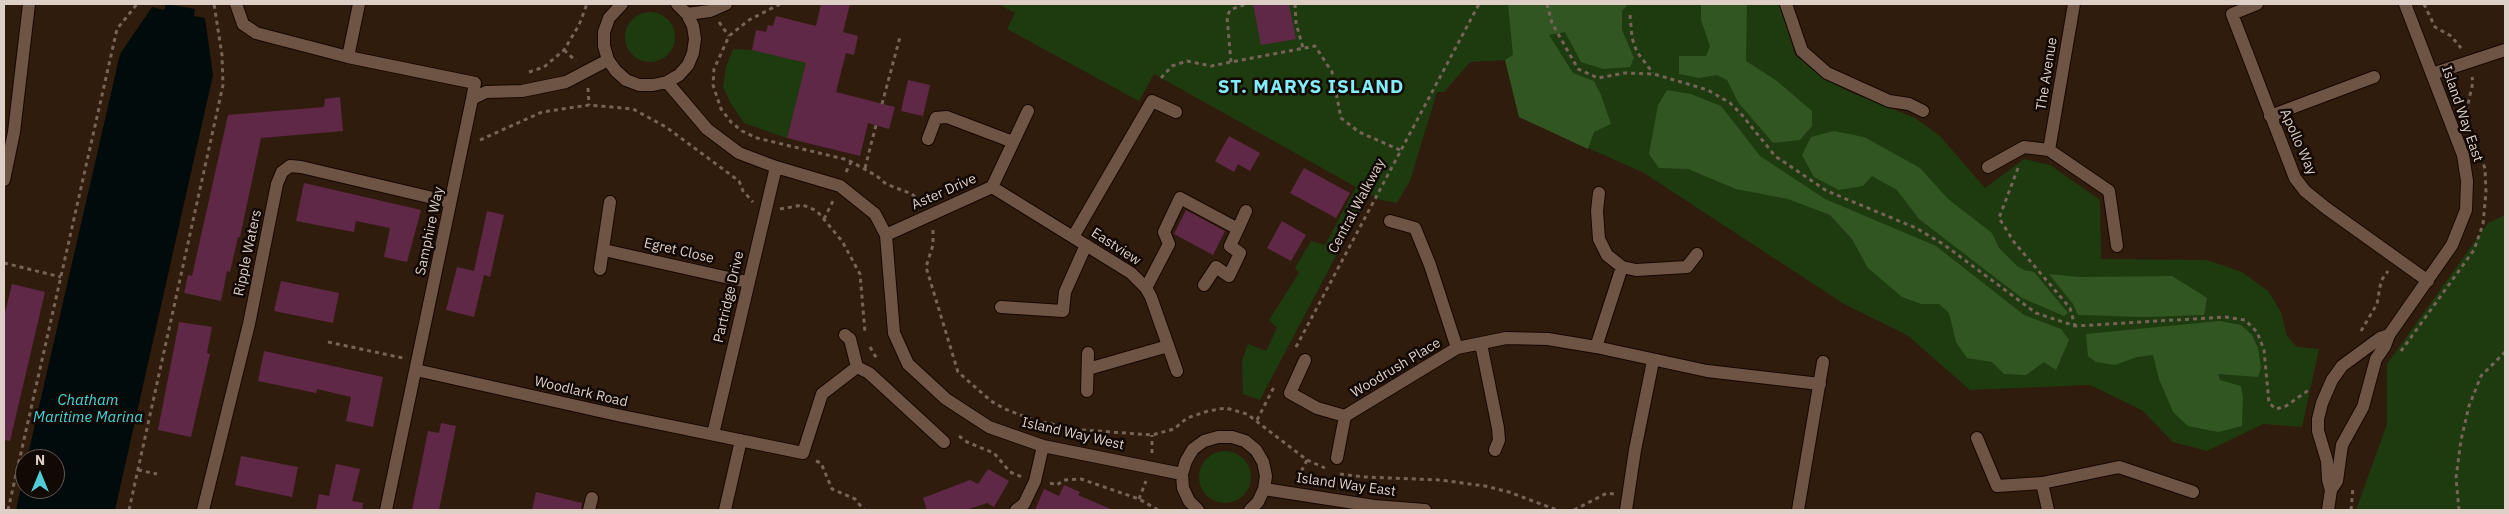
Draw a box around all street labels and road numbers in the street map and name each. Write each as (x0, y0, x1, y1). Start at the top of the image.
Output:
street label: The Avenue (2033, 36, 2061, 112)
street label: Island Way East (2438, 64, 2486, 164)
street label: Apollo Way (2276, 106, 2320, 178)
street label: Central Walkway (1325, 156, 1389, 256)
street label: Aster Drive (909, 170, 979, 214)
street label: Samphire Way (412, 185, 448, 277)
street label: Ripple Waters (231, 208, 265, 298)
street label: Eastview (1088, 225, 1144, 269)
street label: Egret Close (642, 235, 716, 267)
street label: Partridge Drive (710, 250, 748, 344)
street label: Woodrush Place (1348, 335, 1444, 401)
street label: Woodlark Road (533, 373, 629, 411)
street label: Island Way West (1020, 414, 1126, 454)
street label: Island Way East (1295, 470, 1397, 500)

